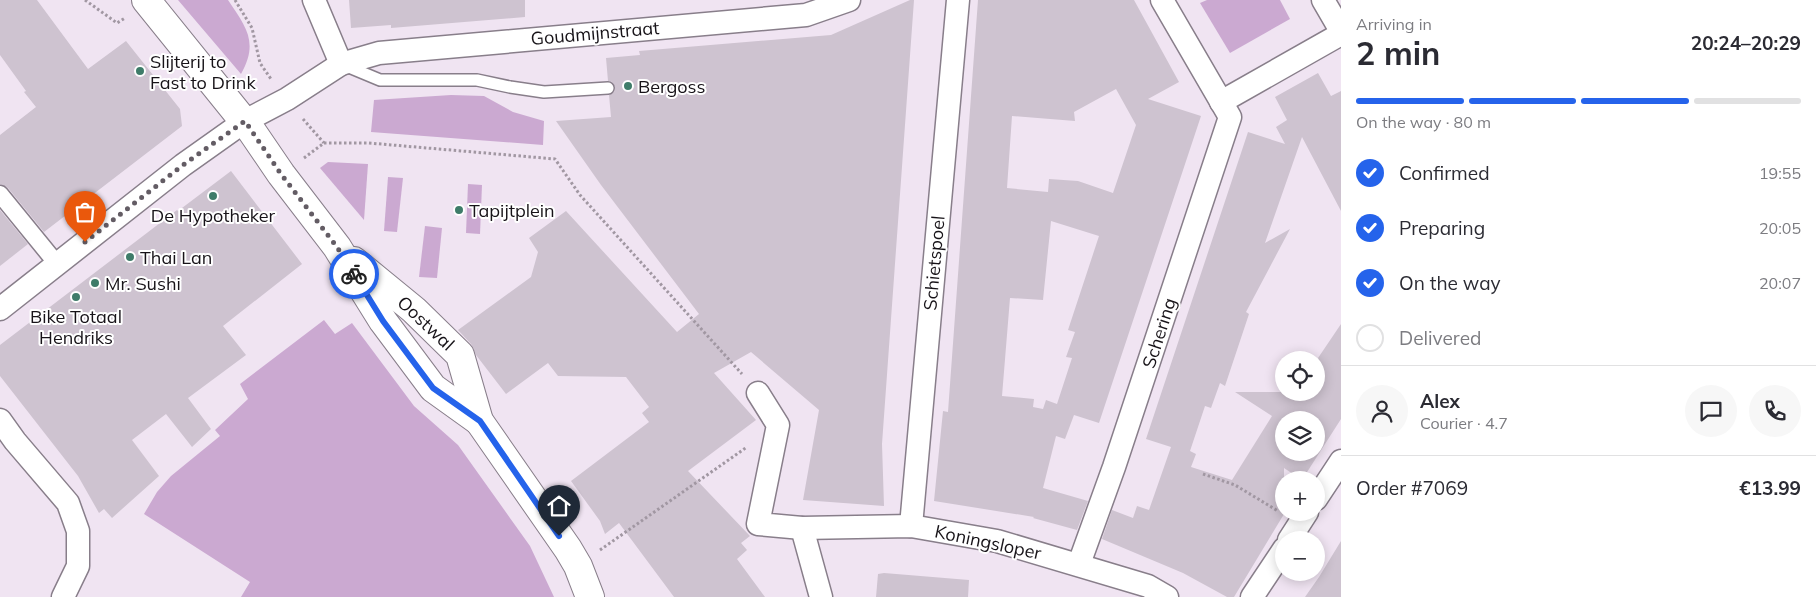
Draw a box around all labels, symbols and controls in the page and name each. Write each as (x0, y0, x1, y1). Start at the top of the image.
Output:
text: Arriving in (1356, 14, 1432, 34)
street label: Goudmijnstraat (530, 16, 660, 50)
text: 20:24–20:29 (1691, 31, 1801, 55)
text: 2 min (1356, 33, 1440, 73)
place label: Slijterij to Fast to Drink (150, 50, 256, 94)
marker: Slijterij to Fast to Drink (134, 65, 146, 77)
place label: Bergoss (638, 75, 706, 98)
marker: Bergoss (622, 80, 634, 92)
text: On the way · 80 m (1356, 112, 1491, 132)
icon: check (1356, 159, 1384, 187)
text: Confirmed (1399, 161, 1490, 185)
text: 19:55 (1759, 163, 1801, 183)
marker: De Hypotheker (207, 190, 219, 202)
pin (64, 191, 106, 242)
icon: bag (71, 198, 99, 226)
place label: Tapijtplein (469, 199, 555, 222)
place label: De Hypotheker (151, 204, 276, 227)
marker: Tapijtplein (453, 204, 465, 216)
icon: check (1356, 214, 1384, 242)
street label: Schietspoel (918, 215, 950, 311)
text: Preparing (1399, 216, 1485, 240)
text: 20:05 (1759, 218, 1801, 238)
place label: Thai Lan (140, 246, 212, 269)
courier (329, 249, 379, 299)
marker: Thai Lan (124, 251, 136, 263)
icon: bike (340, 260, 368, 288)
icon: check (1356, 269, 1384, 297)
text: On the way (1399, 271, 1501, 295)
place label: Mr. Sushi (105, 272, 181, 295)
text: 20:07 (1759, 273, 1801, 293)
marker: Mr. Sushi (89, 277, 101, 289)
marker: Bike Totaal Hendriks (70, 291, 82, 303)
street label: Oostwal (393, 291, 459, 355)
street label: Schering (1137, 295, 1181, 371)
place label: Bike Totaal Hendriks (30, 305, 122, 349)
text: Delivered (1399, 326, 1481, 350)
map controls (1275, 351, 1325, 581)
button: locate (1275, 351, 1325, 401)
button: person (1356, 385, 1408, 437)
button: chat (1685, 385, 1737, 437)
button: phone (1749, 385, 1801, 437)
text: Alex (1420, 389, 1460, 413)
button: layers (1275, 411, 1325, 461)
text: Courier · 4.7 (1420, 413, 1508, 433)
button: + (1275, 471, 1325, 521)
text: Order #7069 (1356, 476, 1468, 500)
text: €13.99 (1739, 476, 1801, 500)
pin (538, 485, 580, 536)
icon: home (545, 492, 573, 520)
street label: Koningsloper (933, 519, 1044, 565)
button: − (1275, 531, 1325, 581)

